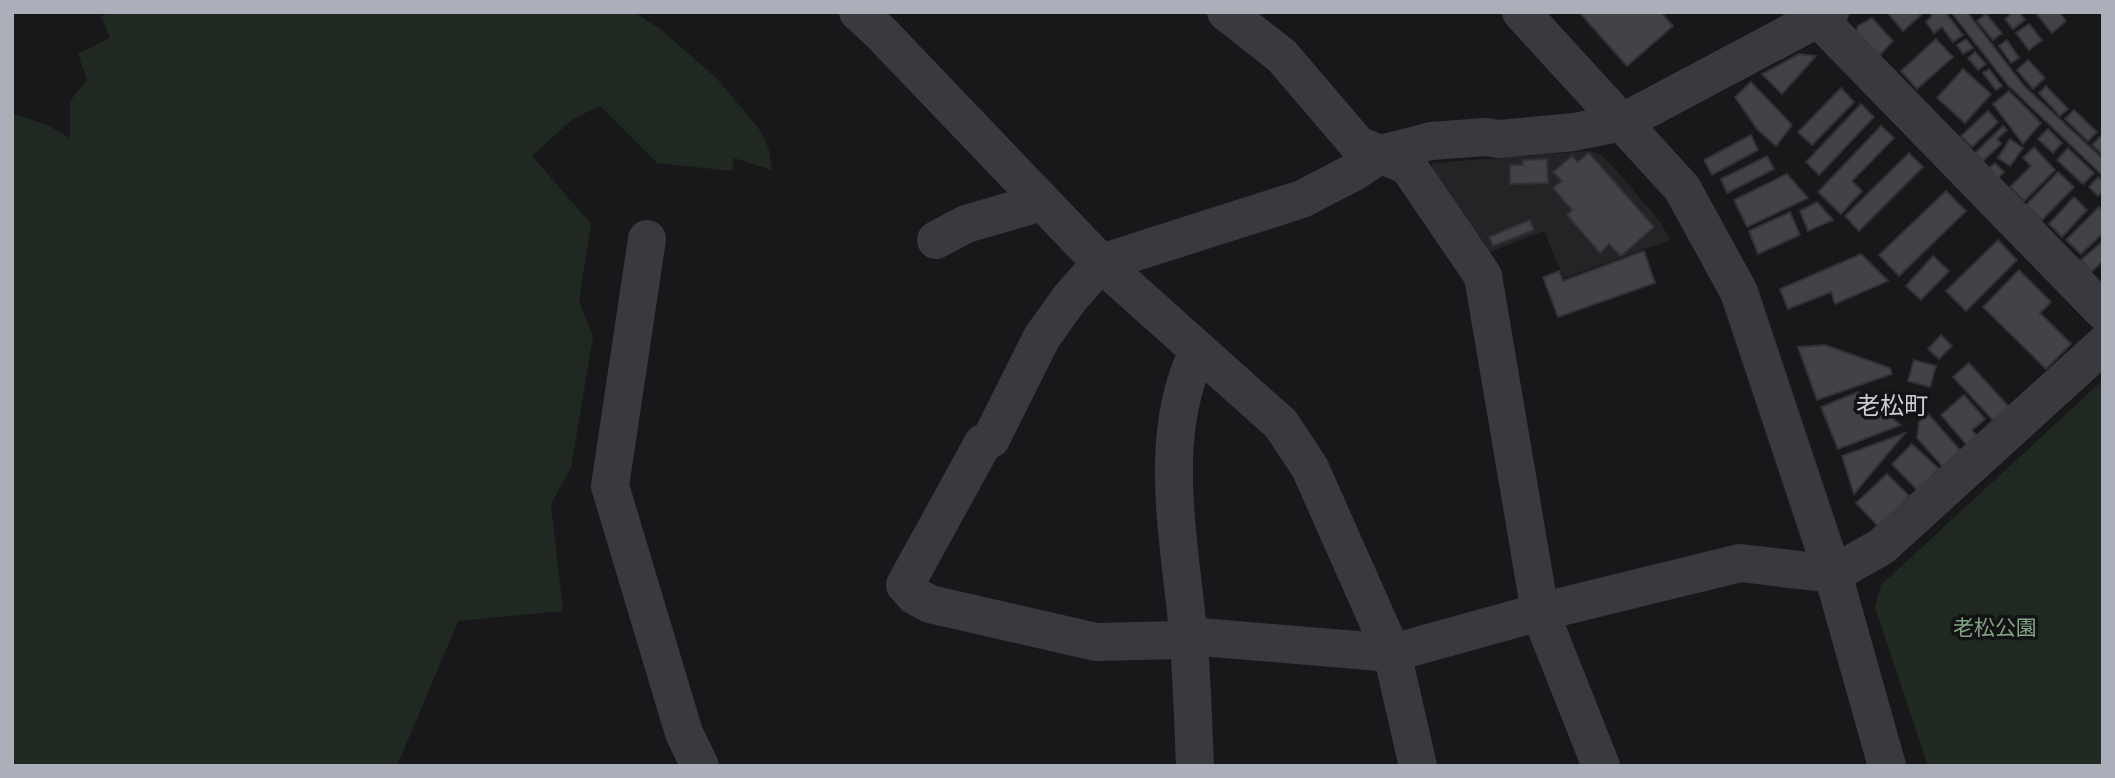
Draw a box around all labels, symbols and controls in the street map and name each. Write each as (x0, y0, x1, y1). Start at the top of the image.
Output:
district label: 老松町 (1856, 390, 1928, 420)
park label: 老松公園 (1953, 614, 2037, 640)

